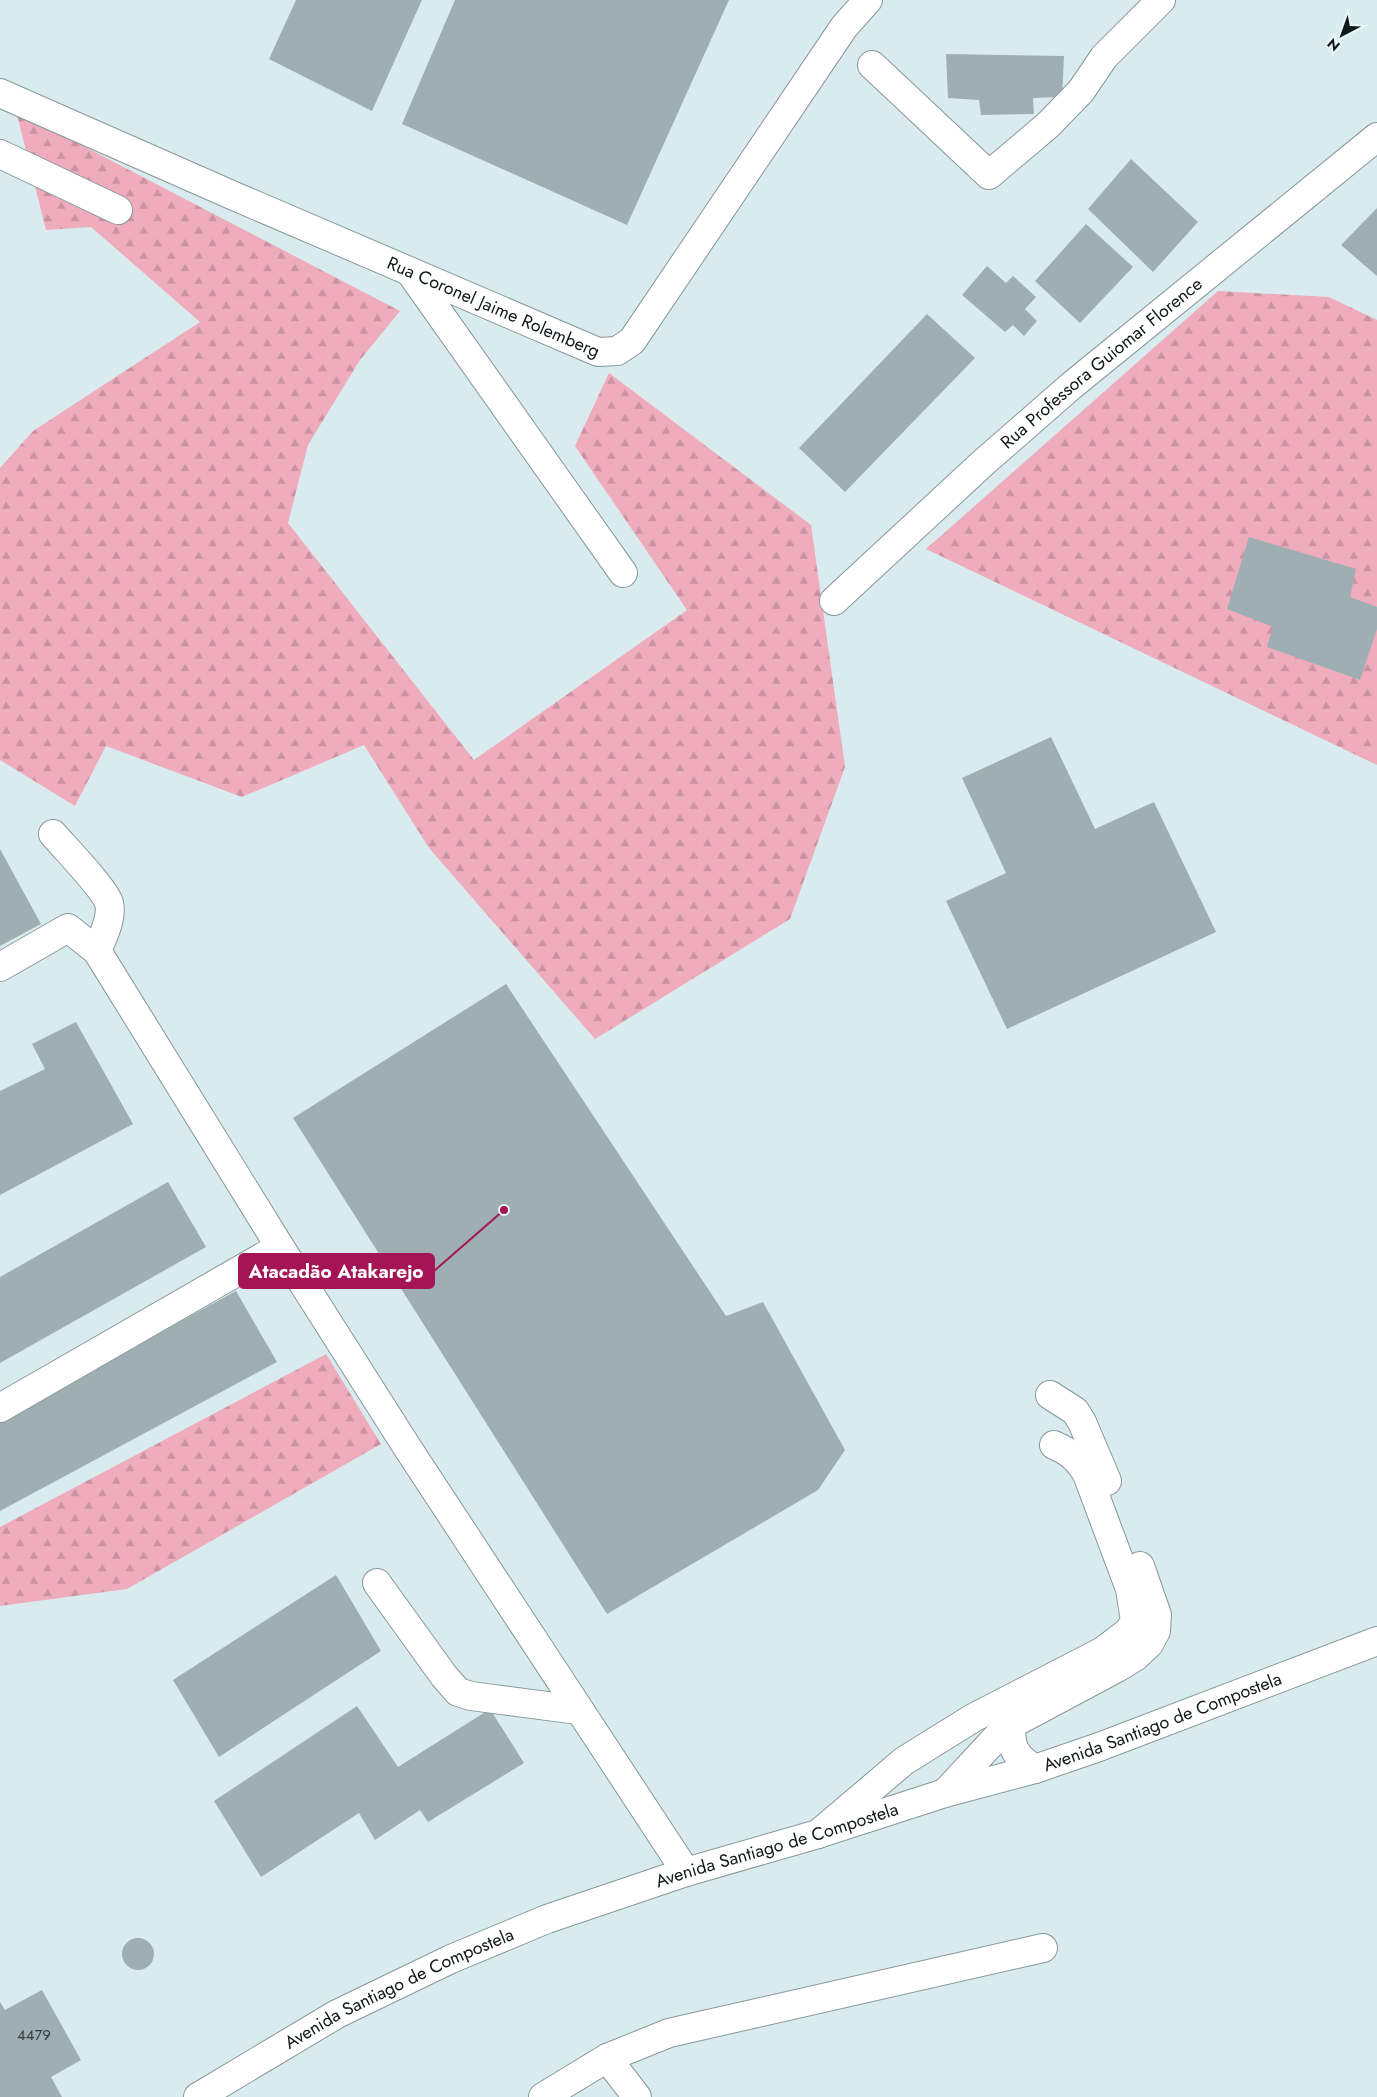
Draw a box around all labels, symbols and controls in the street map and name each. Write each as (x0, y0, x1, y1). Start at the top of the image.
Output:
north arrow (1317, 10, 1367, 60)
text: N (1323, 34, 1344, 56)
street label: Rua Coronel Jaime Rolemberg (383, 250, 604, 364)
street label: Rua Professora Guiomar Florence (995, 271, 1208, 455)
callout: Atacadão Atakarejo (239, 1254, 434, 1288)
text: Atacadão Atakarejo (247, 1258, 424, 1285)
street label: Avenida Santiago de Compostela (1040, 1666, 1285, 1778)
street label: Avenida Santiago de Compostela (652, 1796, 902, 1894)
street label: Avenida Santiago de Compostela (280, 1921, 518, 2055)
house number: 4479 (17, 2024, 51, 2046)

